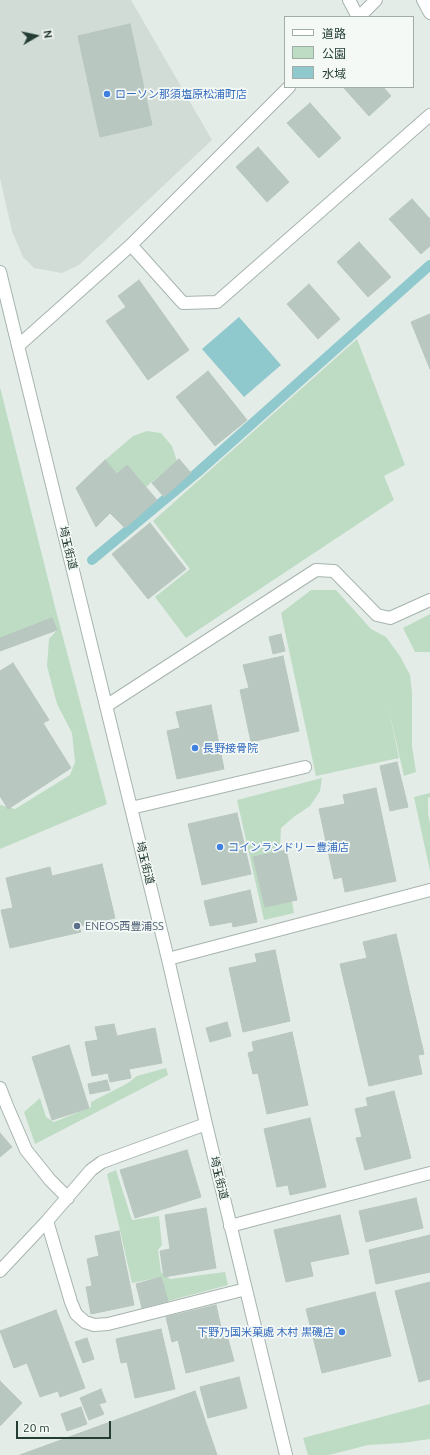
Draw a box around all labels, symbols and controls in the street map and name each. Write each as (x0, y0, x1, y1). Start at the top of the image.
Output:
north arrow (16, 16, 56, 56)
legend (284, 16, 414, 88)
text: 道路 (322, 27, 346, 40)
text: N (41, 29, 54, 39)
text: 公園 (322, 47, 346, 60)
text: 水域 (322, 67, 346, 80)
place label: ローソン那須塩原松浦町店 (115, 87, 247, 101)
marker: ローソン那須塩原松浦町店 (102, 89, 112, 99)
street label: 埼玉街道 (56, 525, 80, 571)
place label: 長野接骨院 (203, 741, 258, 755)
marker: 長野接骨院 (190, 743, 200, 753)
street label: 埼玉街道 (133, 840, 157, 886)
place label: コインランドリー豊浦店 (228, 840, 349, 854)
marker: コインランドリー豊浦店 (215, 842, 225, 852)
place label: ENEOS西豊浦SS (85, 919, 164, 933)
marker: ENEOS西豊浦SS (72, 921, 82, 931)
street label: 埼玉街道 (207, 1155, 231, 1201)
place label: 下野乃国米菓處 木村 黒磯店 (197, 1325, 334, 1339)
marker: 下野乃国米菓處 木村 黒磯店 (337, 1327, 347, 1337)
scale bar (18, 1413, 113, 1439)
text: 20 m (23, 1421, 50, 1434)

